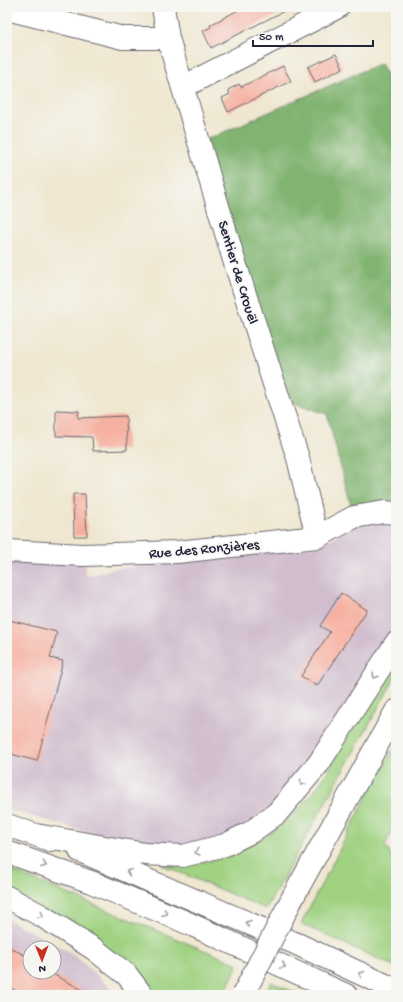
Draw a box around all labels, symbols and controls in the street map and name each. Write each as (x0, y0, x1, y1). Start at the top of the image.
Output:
scale bar (253, 22, 373, 48)
text: 50 m (259, 31, 284, 45)
street label: Sentier de Crouël (213, 219, 261, 326)
street label: Rue des Ronzières (148, 536, 261, 564)
one-way arrow (373, 671, 380, 678)
one-way arrow (300, 778, 307, 786)
one-way arrow (193, 848, 200, 856)
one-way arrow (40, 861, 47, 869)
one-way arrow (125, 869, 133, 877)
one-way arrow (160, 908, 168, 916)
one-way arrow (37, 911, 44, 918)
one-way arrow (245, 920, 252, 928)
north arrow (22, 940, 62, 980)
one-way arrow (279, 961, 287, 969)
text: N (38, 962, 46, 974)
one-way arrow (357, 971, 365, 979)

